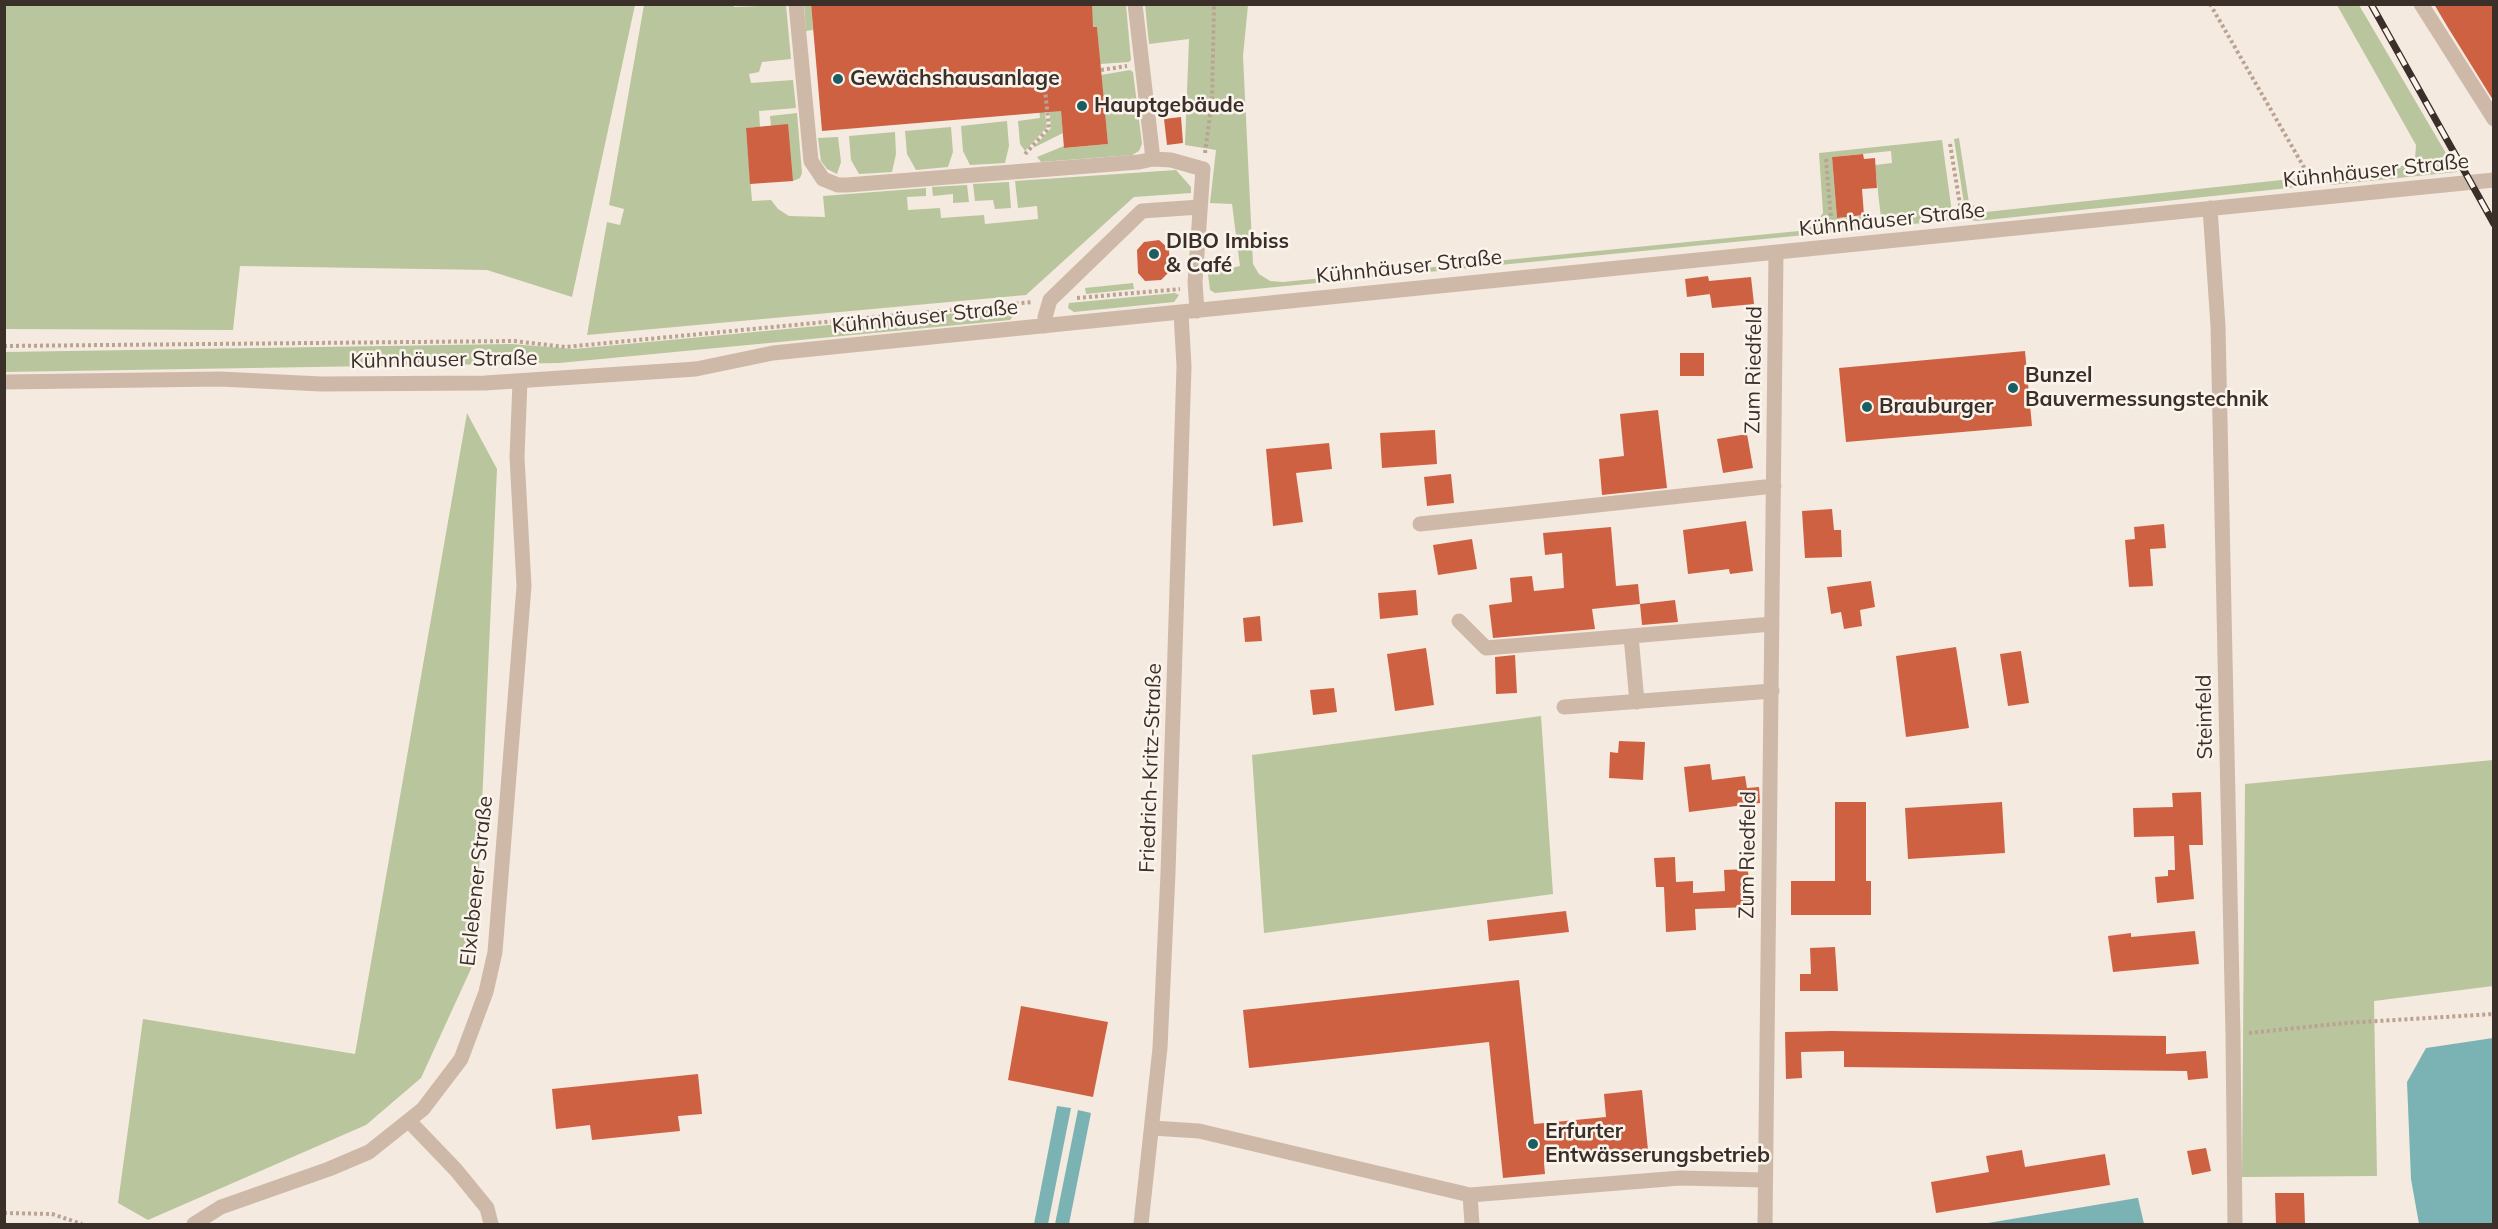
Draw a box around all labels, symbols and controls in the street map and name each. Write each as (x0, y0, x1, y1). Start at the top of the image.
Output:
place label: Gewächshausanlage (850, 66, 1060, 92)
marker: Gewächshausanlage (831, 72, 845, 86)
place label: Hauptgebäude (1094, 93, 1244, 119)
marker: Hauptgebäude (1075, 99, 1089, 113)
street label: Kühnhäuser Straße (2282, 149, 2470, 193)
street label: Kühnhäuser Straße (1798, 198, 1986, 242)
place label: DIBO Imbiss & Café (1166, 229, 1289, 279)
street label: Kühnhäuser Straße (1315, 245, 1503, 289)
marker: DIBO Imbiss & Café (1147, 247, 1161, 261)
street label: Kühnhäuser Straße (831, 295, 1019, 339)
street label: Zum Riedfeld (1740, 306, 1768, 434)
street label: Kühnhäuser Straße (350, 346, 538, 374)
place label: Bunzel Bauvermessungstechnik (2025, 363, 2268, 413)
marker: Bunzel Bauvermessungstechnik (2006, 381, 2020, 395)
place label: Brauburger (1879, 394, 1994, 420)
marker: Brauburger (1860, 400, 1874, 414)
street label: Friedrich-Kritz-Straße (1135, 663, 1167, 873)
street label: Steinfeld (2192, 674, 2218, 760)
street label: Zum Riedfeld (1734, 791, 1762, 919)
street label: Elxlebener Straße (456, 795, 498, 967)
place label: Erfurter Entwässerungsbetrieb (1545, 1119, 1770, 1169)
marker: Erfurter Entwässerungsbetrieb (1526, 1137, 1540, 1151)

